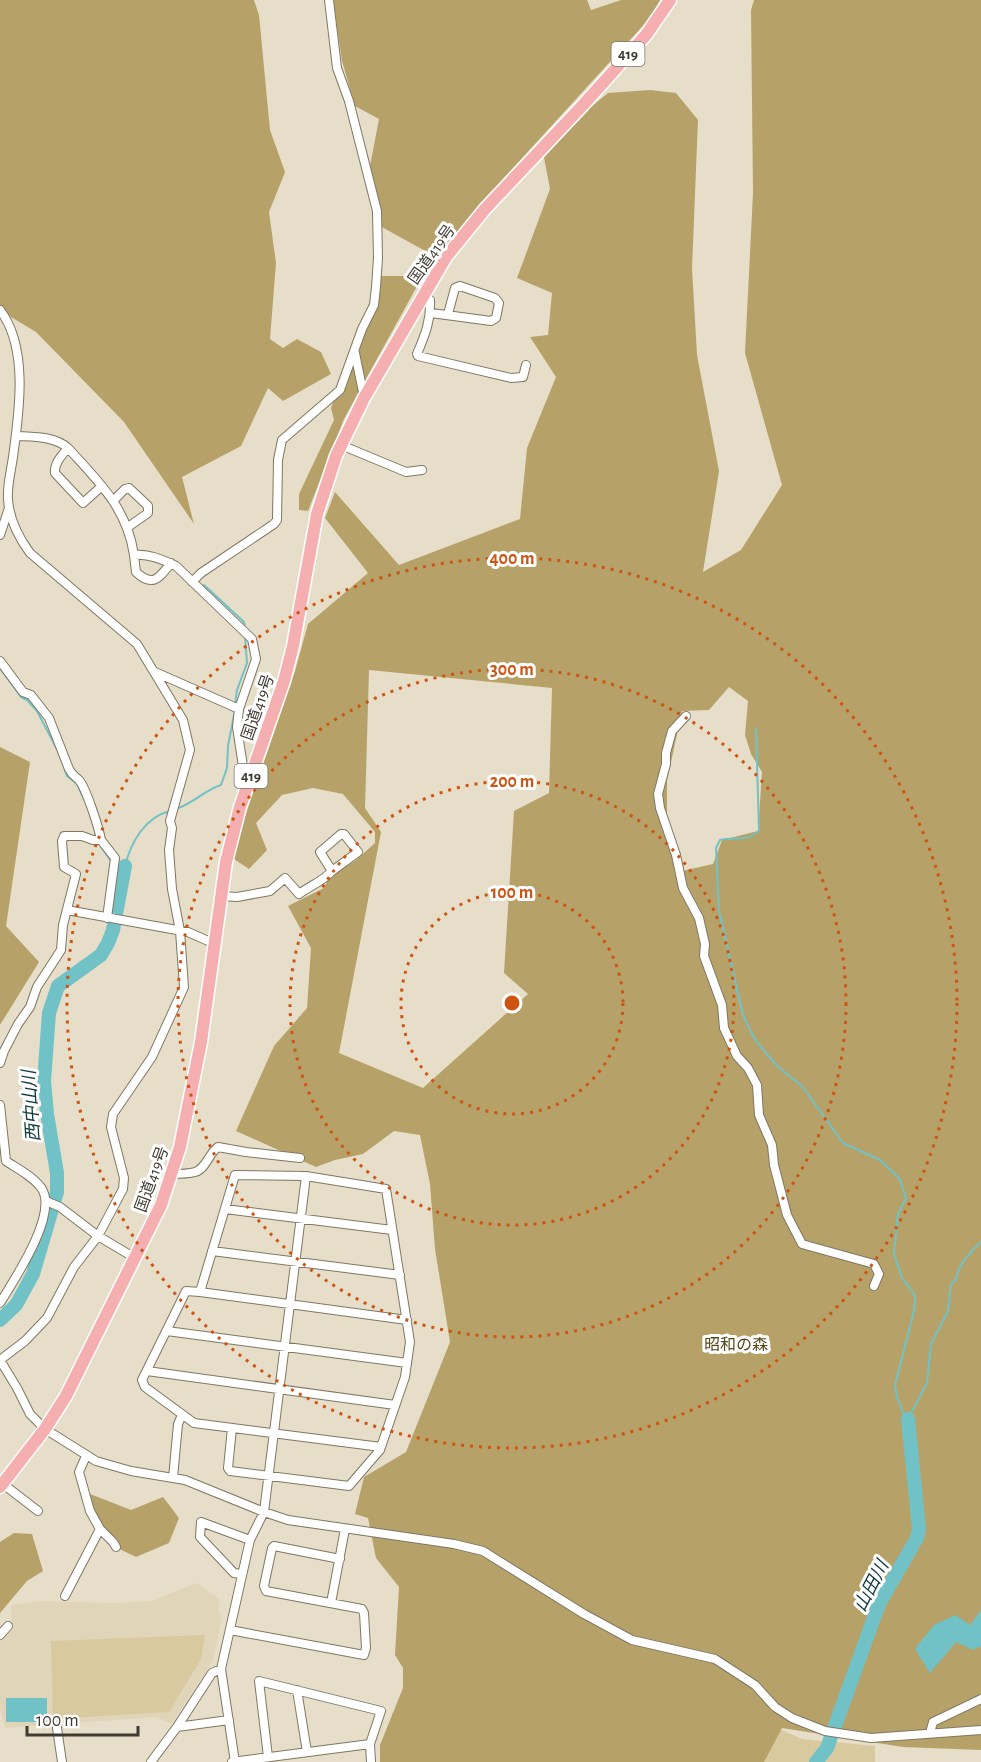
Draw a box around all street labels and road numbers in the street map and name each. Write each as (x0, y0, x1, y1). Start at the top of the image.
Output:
road number: 419 (612, 42, 644, 66)
street label: 国道419号 (405, 221, 458, 287)
street label: 国道419号 (238, 672, 277, 742)
road number: 419 (234, 764, 268, 788)
street label: 国道419号 (132, 1144, 171, 1214)

